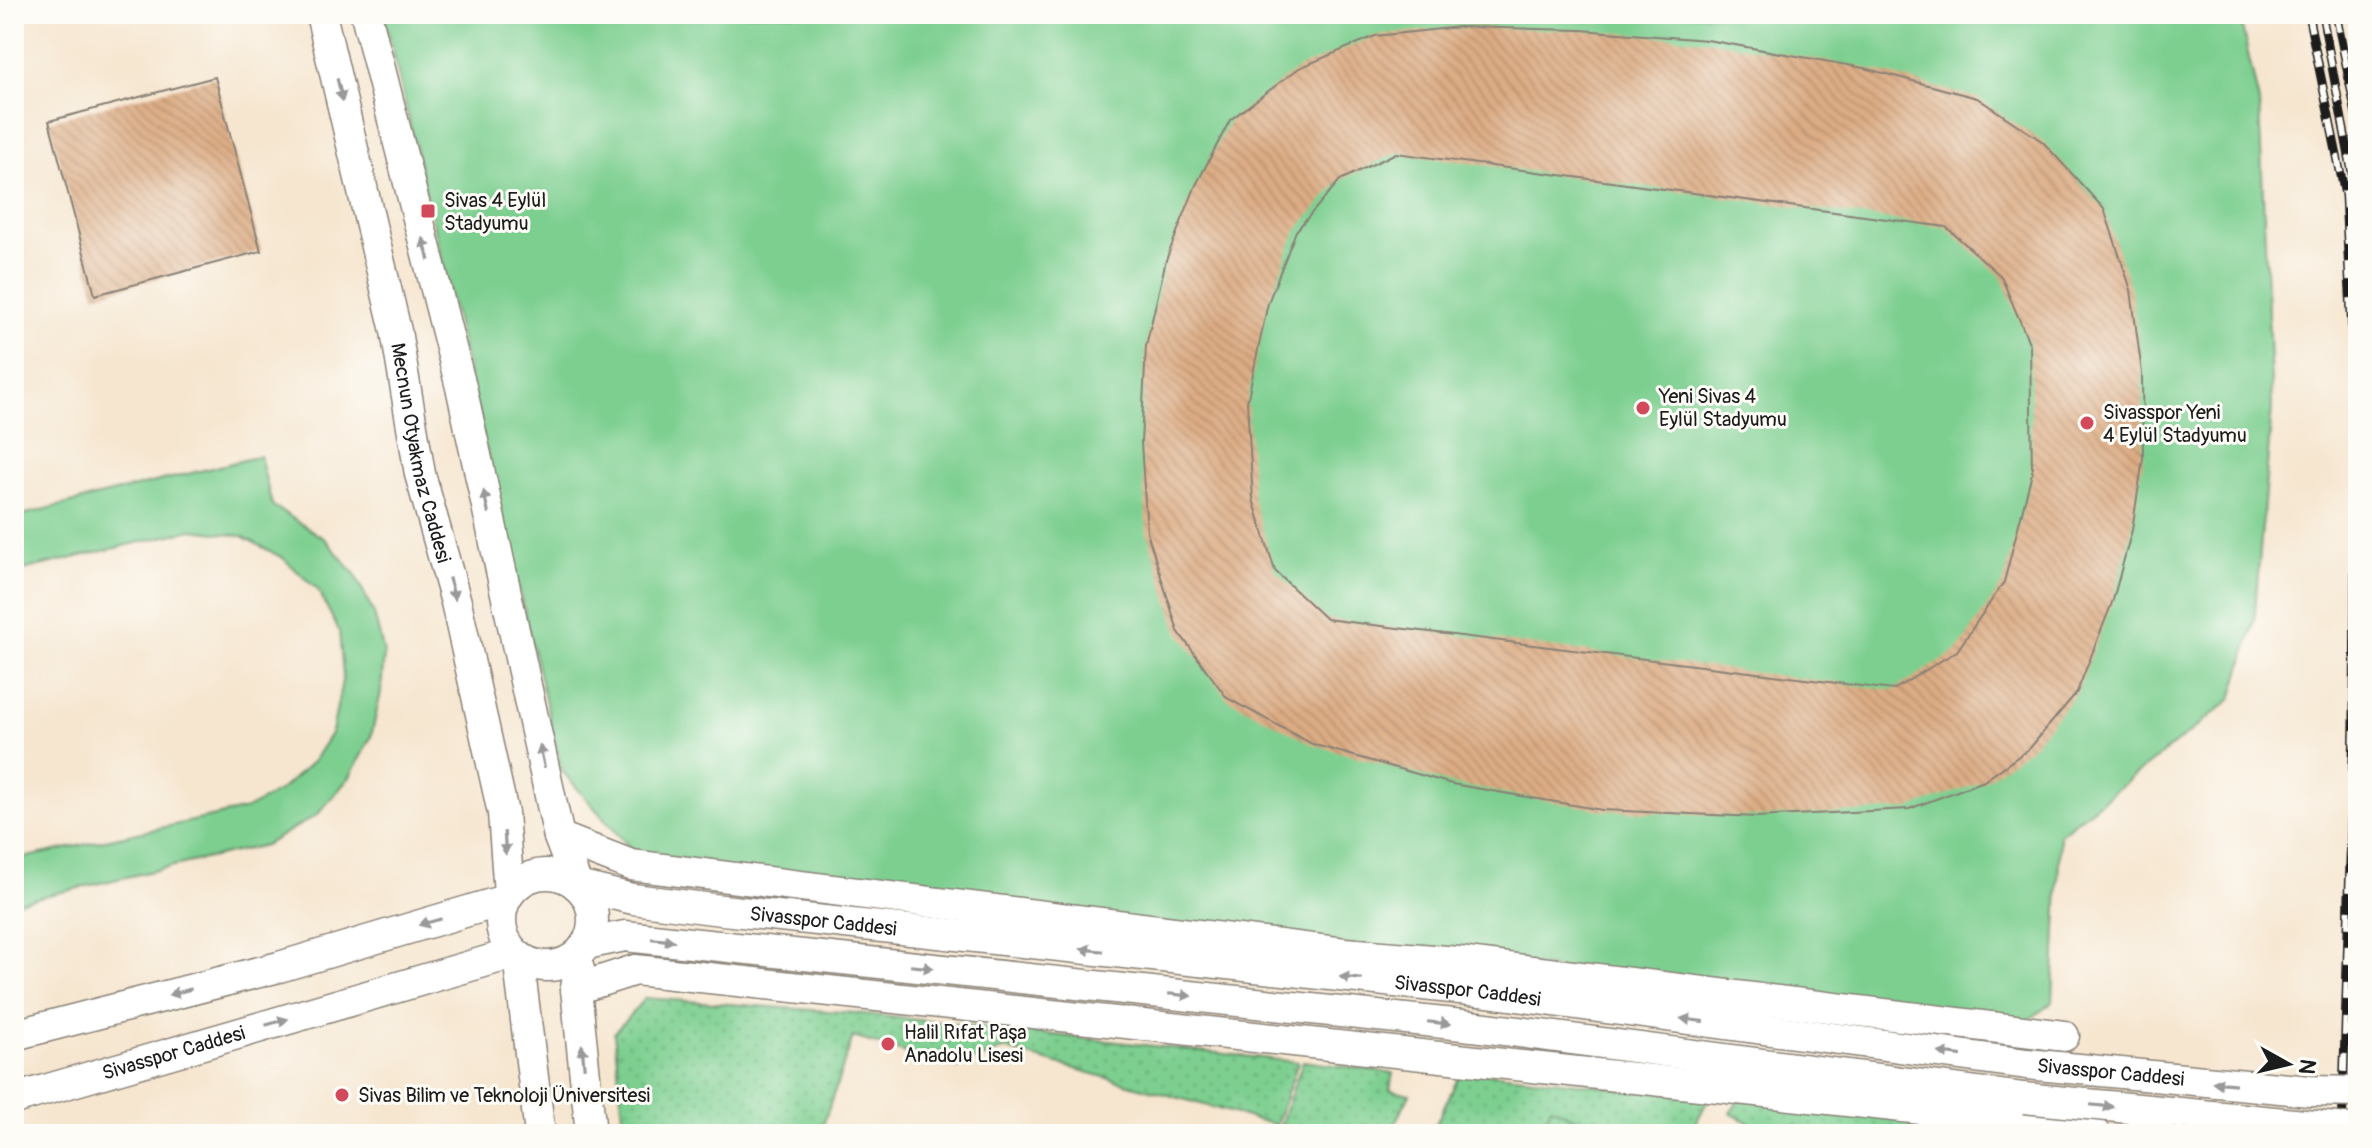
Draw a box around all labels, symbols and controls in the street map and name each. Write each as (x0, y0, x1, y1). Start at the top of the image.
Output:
one-way arrow (334, 77, 346, 102)
place label: Sivas 4 Eylül Stadyumu (444, 188, 546, 236)
marker: Sivas 4 Eylül Stadyumu (419, 202, 437, 220)
one-way arrow (420, 236, 432, 261)
street label: Mecnun Otyakmaz Caddesi (386, 341, 457, 565)
place label: Yeni Sivas 4 Eylül Stadyumu (1658, 384, 1787, 432)
marker: Yeni Sivas 4 Eylül Stadyumu (1634, 399, 1652, 417)
place label: Sivasspor Yeni 4 Eylül Stadyumu (2103, 400, 2247, 448)
marker: Sivasspor Yeni 4 Eylül Stadyumu (2078, 414, 2096, 432)
one-way arrow (479, 489, 492, 514)
one-way arrow (446, 577, 459, 601)
one-way arrow (535, 743, 548, 768)
one-way arrow (499, 831, 512, 856)
street label: Sivasspor Caddesi (749, 901, 898, 941)
one-way arrow (418, 916, 442, 929)
one-way arrow (651, 933, 676, 946)
one-way arrow (1079, 944, 1104, 957)
one-way arrow (909, 961, 934, 974)
street label: Sivasspor Caddesi (1393, 969, 1542, 1012)
one-way arrow (1338, 972, 1363, 985)
one-way arrow (168, 987, 193, 999)
one-way arrow (1168, 989, 1193, 1002)
one-way arrow (1679, 1013, 1704, 1026)
one-way arrow (265, 1015, 289, 1028)
one-way arrow (1427, 1016, 1452, 1029)
street label: Sivasspor Caddesi (99, 1020, 248, 1085)
place label: Halil Rıfat Paşa Anadolu Lisesi (904, 1020, 1027, 1068)
north arrow (2248, 1024, 2328, 1104)
marker: Halil Rıfat Paşa Anadolu Lisesi (879, 1035, 897, 1053)
one-way arrow (577, 1043, 590, 1068)
one-way arrow (1937, 1047, 1962, 1060)
street label: Sivasspor Caddesi (2036, 1053, 2185, 1091)
text: N (2292, 1057, 2322, 1076)
one-way arrow (2211, 1076, 2236, 1089)
place label: Sivas Bilim ve Teknoloji Üniversitesi (358, 1083, 650, 1108)
marker: Sivas Bilim ve Teknoloji Üniversitesi (333, 1086, 351, 1104)
one-way arrow (2090, 1100, 2115, 1113)

